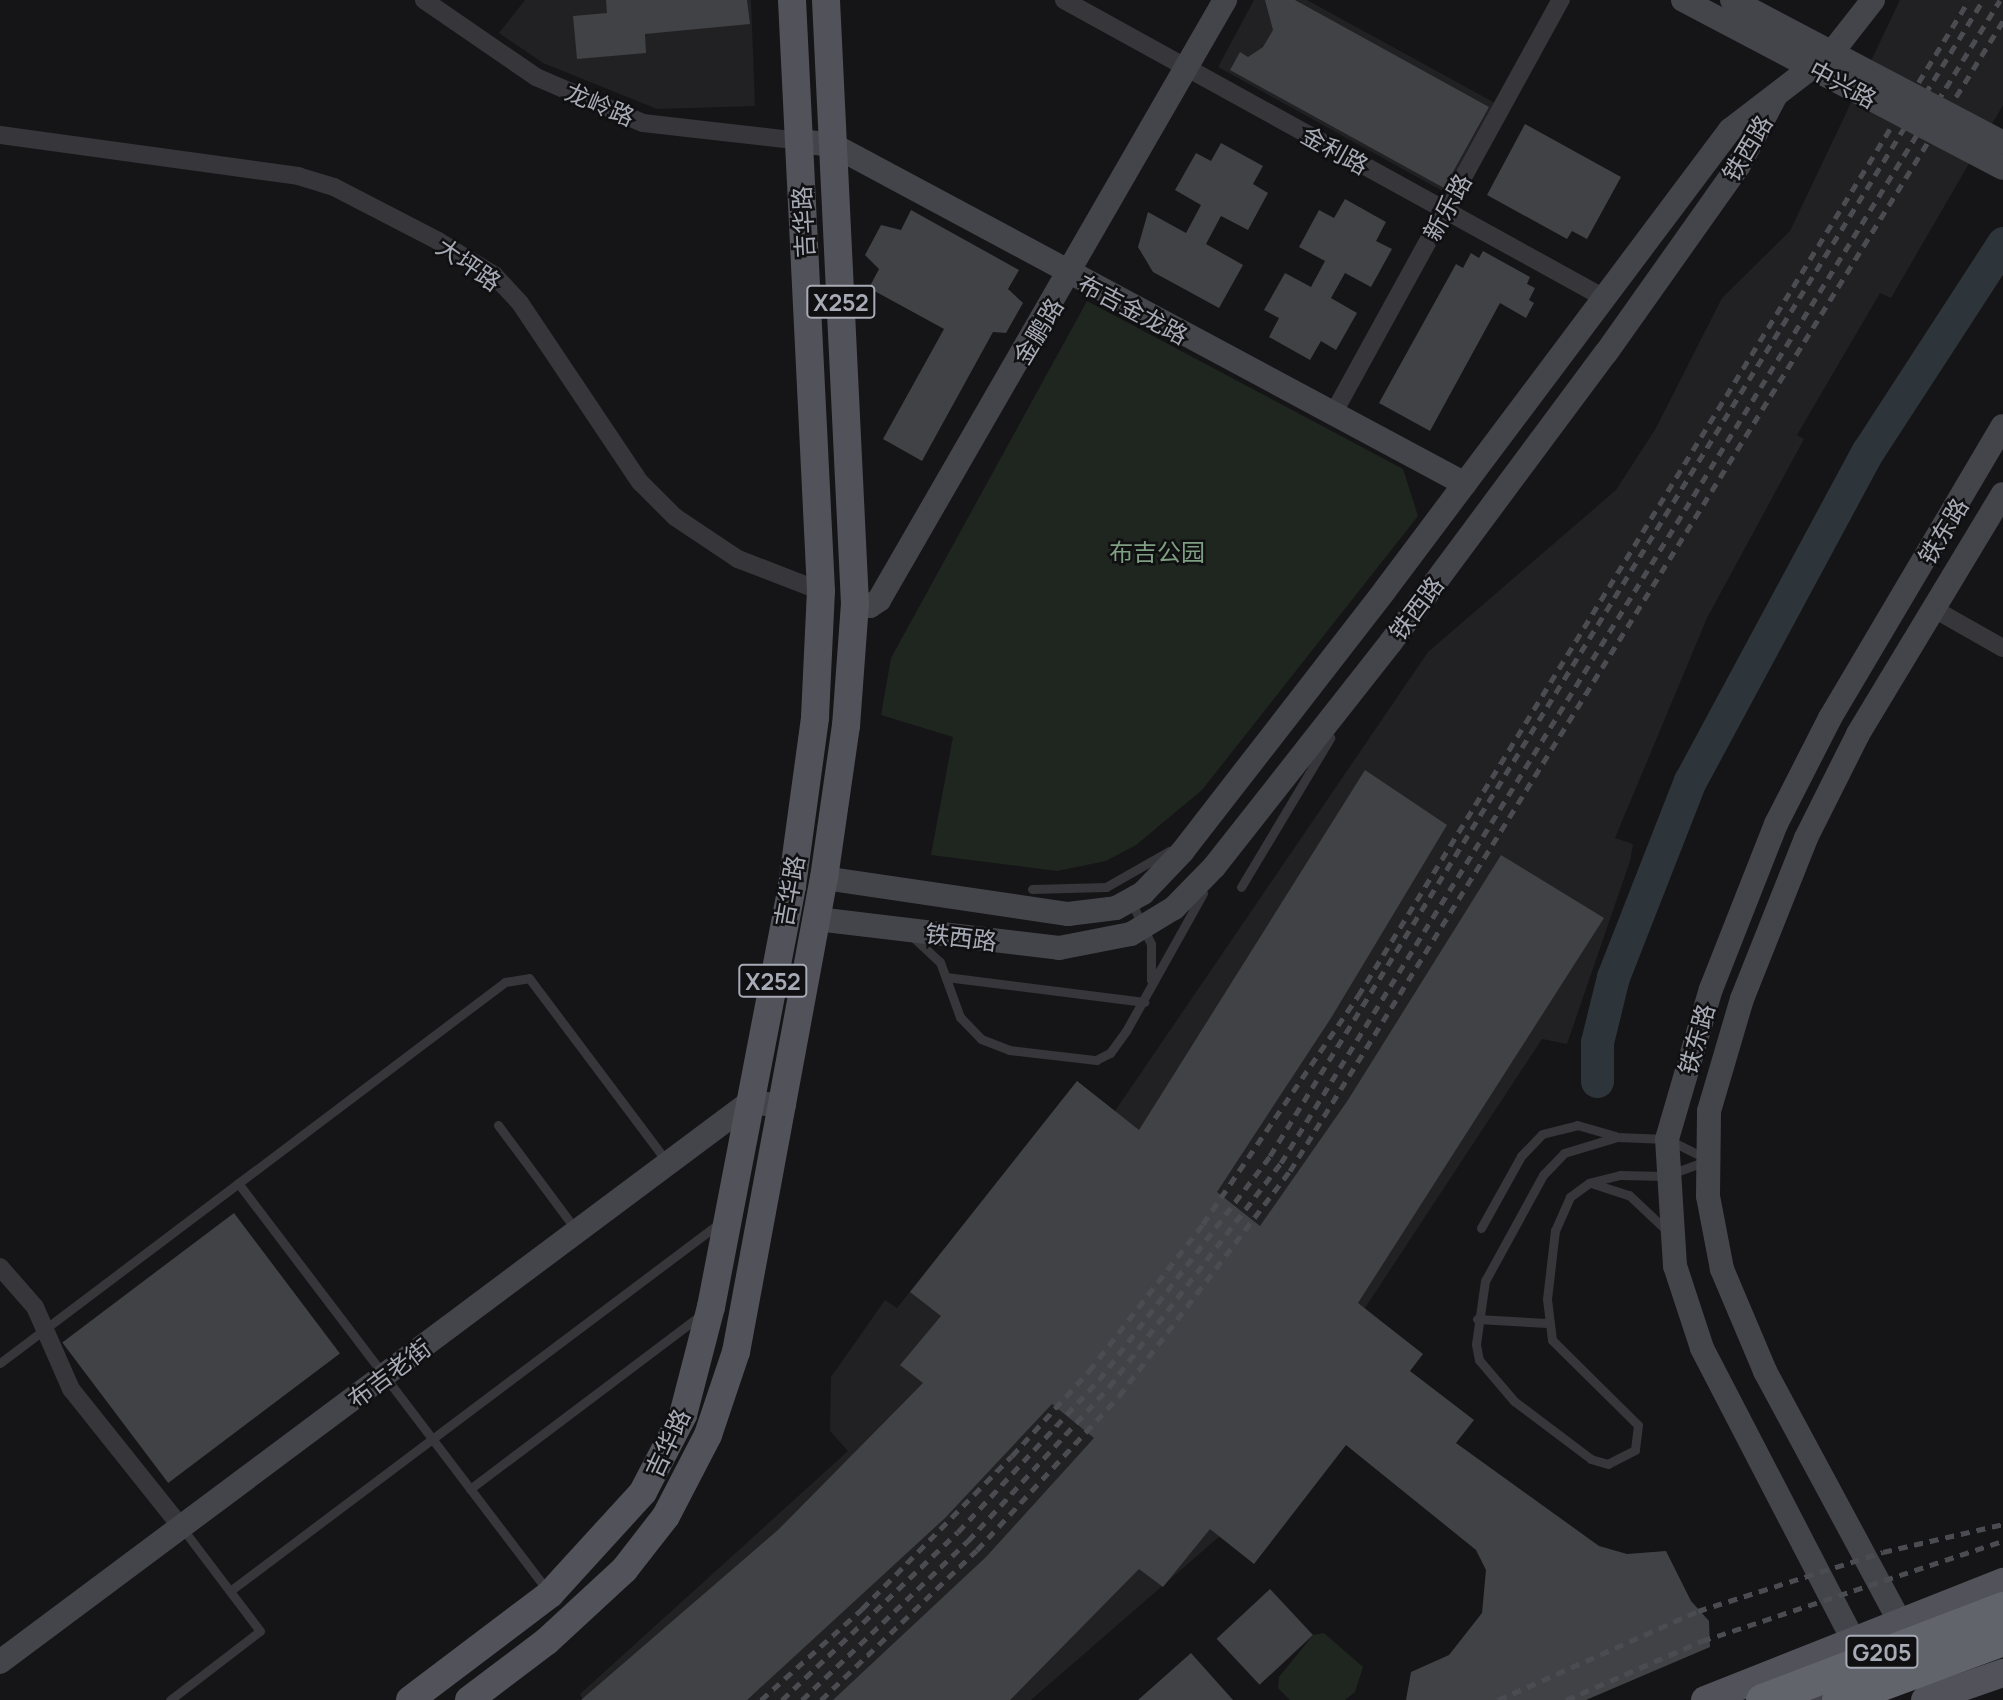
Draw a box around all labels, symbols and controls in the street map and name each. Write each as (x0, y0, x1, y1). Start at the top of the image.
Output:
street label: 中兴路 (1804, 54, 1882, 114)
street label: 龙岭路 (561, 77, 639, 131)
street label: 铁西路 (1716, 110, 1778, 186)
street label: 金利路 (1297, 120, 1373, 180)
street label: 新乐路 (1417, 169, 1477, 245)
street label: 吉华路 (787, 185, 819, 259)
street label: 大坪路 (431, 232, 507, 296)
street label: 布吉金龙路 (1073, 268, 1193, 350)
road number: X252 (806, 282, 876, 322)
street label: 金鹏路 (1007, 293, 1069, 369)
street label: 铁东路 (1912, 493, 1974, 569)
park label: 布吉公园 (1109, 538, 1205, 566)
street label: 铁西路 (1383, 571, 1449, 645)
street label: 吉华路 (769, 853, 809, 929)
street label: 铁西路 (924, 918, 998, 956)
road number: X252 (738, 962, 808, 1000)
street label: 铁东路 (1672, 1000, 1720, 1078)
street label: 布吉老街 (342, 1333, 436, 1413)
street label: 吉华路 (639, 1404, 695, 1482)
road number: G205 (1845, 1632, 1919, 1672)

